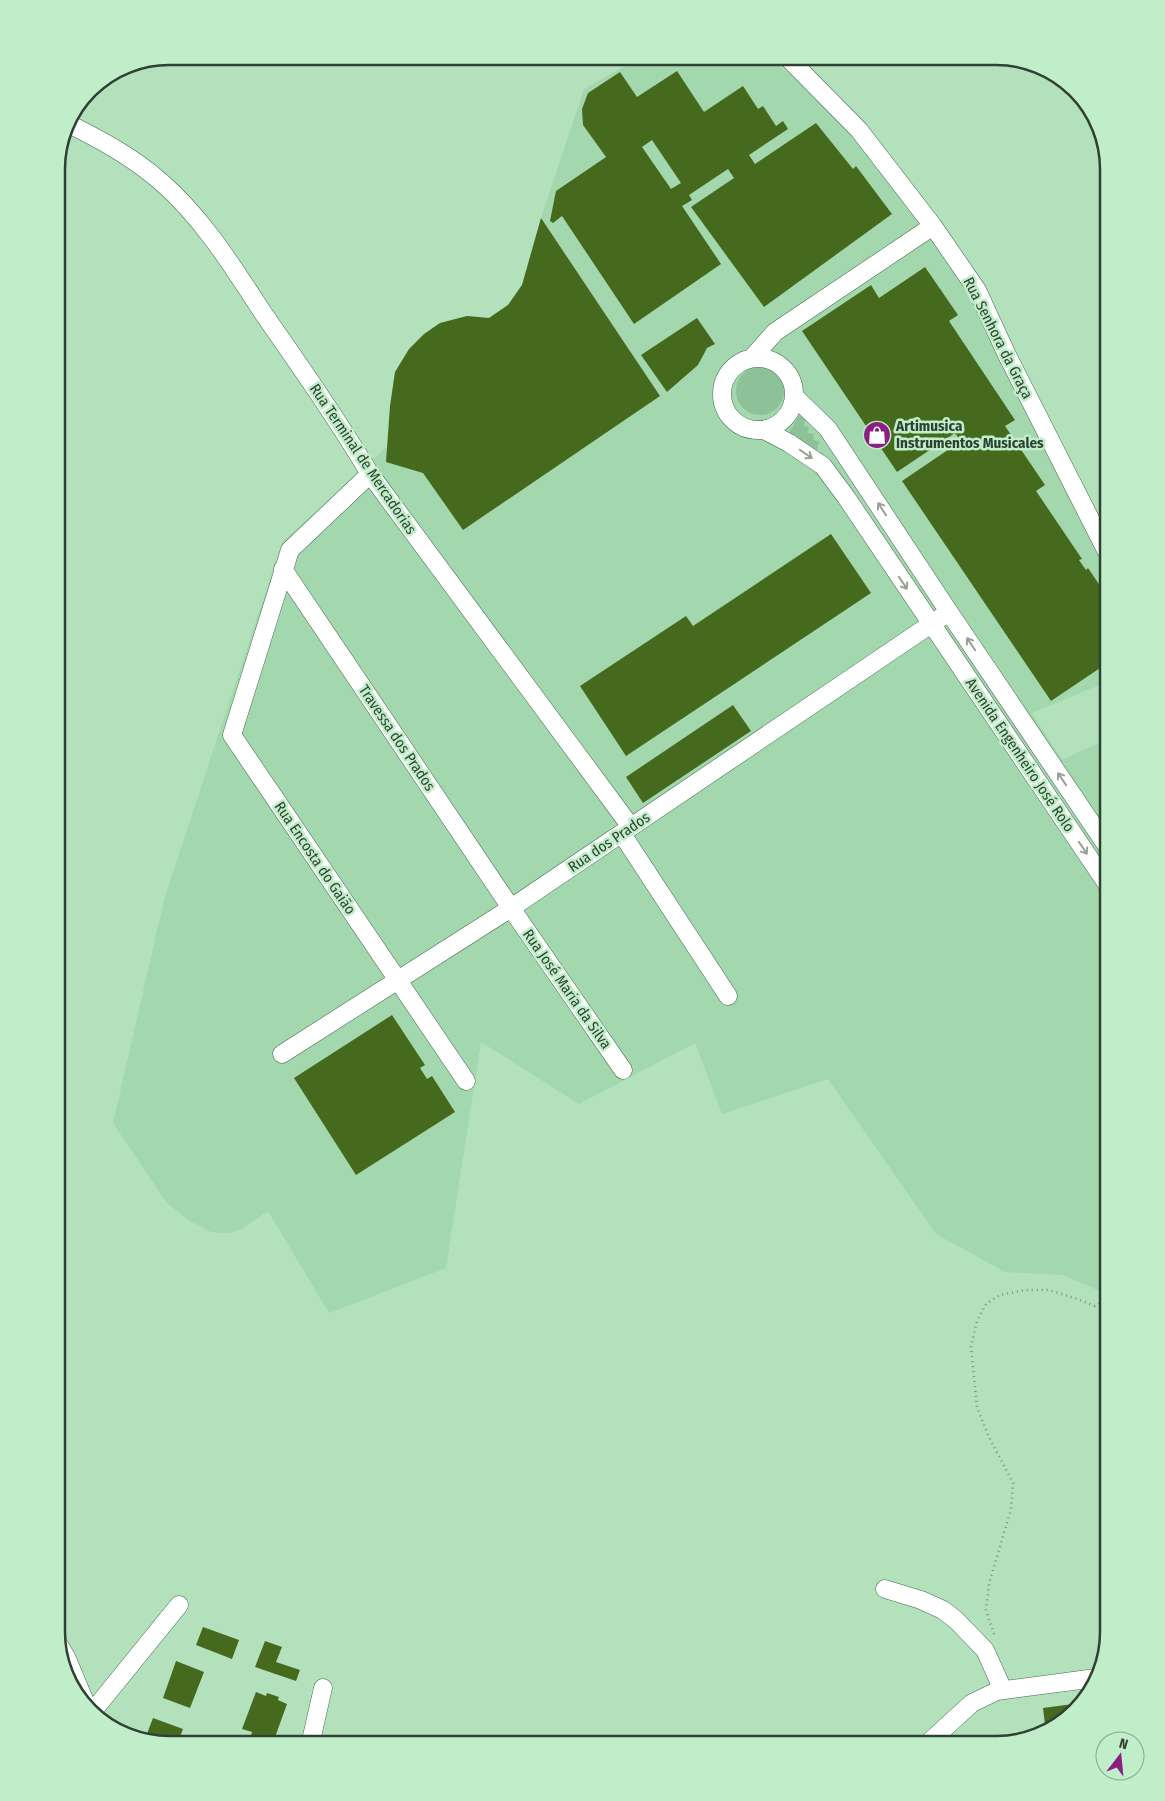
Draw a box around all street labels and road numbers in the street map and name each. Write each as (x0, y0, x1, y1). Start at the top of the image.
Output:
street label: Rua Senhora da Graça (959, 274, 1037, 402)
street label: Rua Terminal de Mercadorias (306, 380, 420, 538)
street label: Avenida Engenheiro José Rolo (962, 675, 1078, 835)
street label: Travessa dos Prados (355, 682, 439, 794)
street label: Rua Encosta do Gaião (271, 798, 359, 918)
street label: Rua dos Prados (565, 808, 653, 876)
street label: Rua José Maria da Silva (519, 926, 615, 1052)

